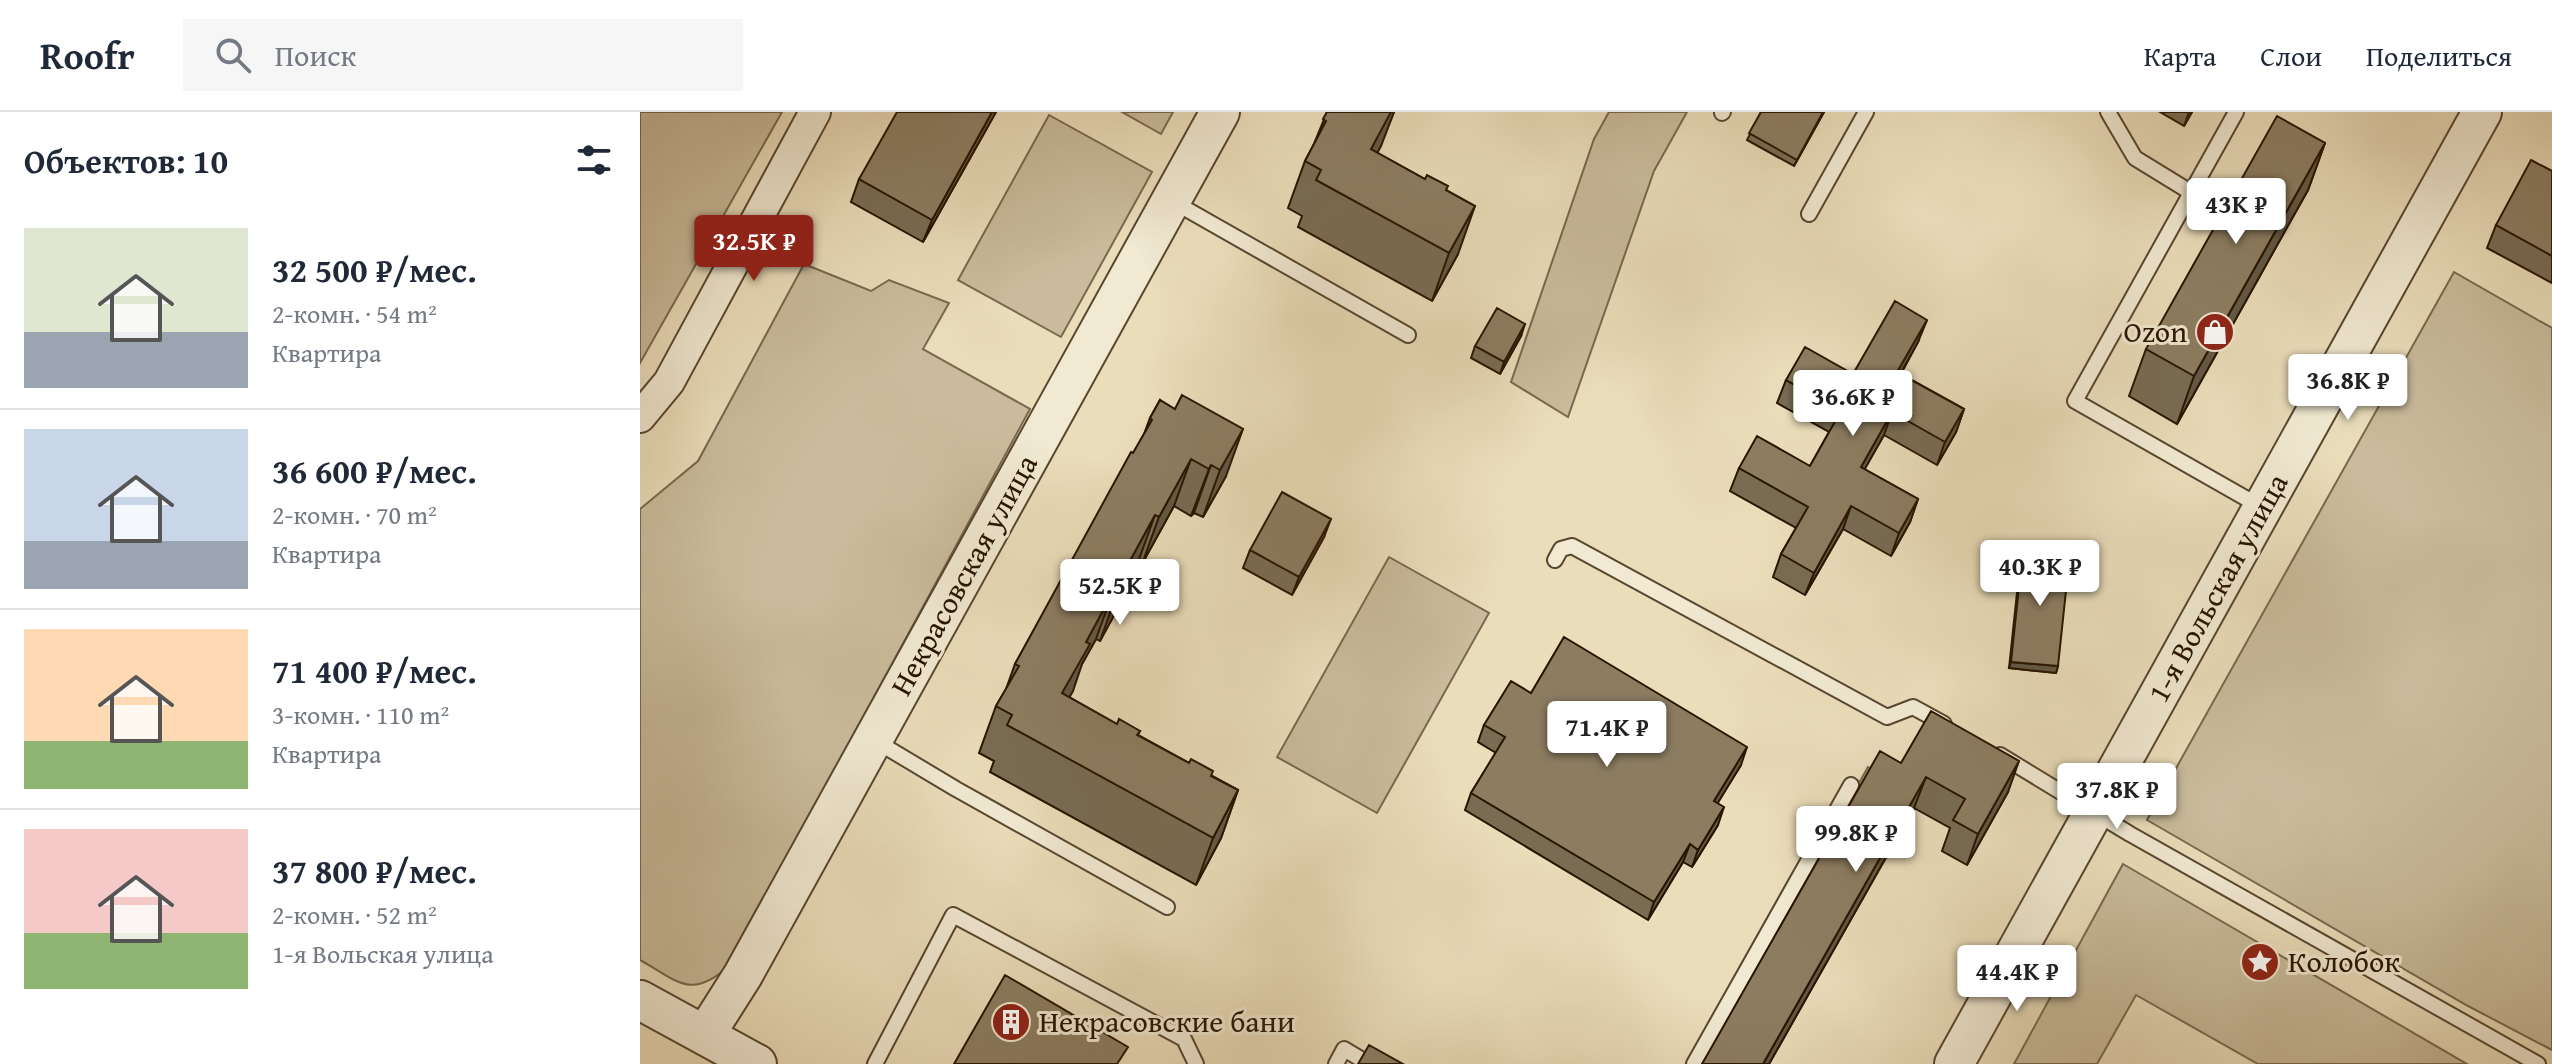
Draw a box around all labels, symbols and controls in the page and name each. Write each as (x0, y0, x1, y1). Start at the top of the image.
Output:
search box (183, 19, 743, 91)
text: Roofr (40, 27, 135, 83)
icon: search (211, 33, 255, 77)
text: Поиск (275, 33, 356, 77)
text: Карта (2144, 35, 2216, 76)
text: Слои (2260, 35, 2322, 76)
text: Поделиться (2366, 35, 2512, 76)
text: Объектов: 10 (24, 136, 228, 185)
icon: filters (572, 138, 616, 182)
pin: 43K ₽ (2180, 178, 2292, 246)
text: 43K ₽ (2205, 184, 2267, 223)
pin: 32.5K ₽ (680, 215, 828, 283)
text: 32.5K ₽ (712, 221, 796, 260)
text: 32 500 ₽/мес. (272, 245, 477, 294)
icon: home (88, 260, 184, 356)
text: 2-комн. · 54 m² (272, 294, 437, 333)
place label: Ozon (2123, 309, 2187, 353)
shop icon: Ozon (2194, 311, 2236, 353)
text: Квартира (272, 333, 381, 372)
pin: 36.8K ₽ (2274, 354, 2422, 422)
text: 36.8K ₽ (2306, 360, 2390, 399)
pin: 36.6K ₽ (1779, 370, 1927, 438)
text: 36.6K ₽ (1811, 376, 1895, 415)
street label: Некрасовская улица (879, 445, 1048, 703)
text: 36 600 ₽/мес. (272, 446, 477, 495)
icon: home (88, 461, 184, 557)
street label: 1-я Вольская улица (2136, 464, 2299, 710)
text: 2-комн. · 70 m² (272, 495, 437, 534)
text: Квартира (272, 534, 381, 573)
pin: 40.3K ₽ (1966, 540, 2114, 608)
text: 40.3K ₽ (1998, 546, 2082, 585)
pin: 52.5K ₽ (1046, 559, 1194, 627)
text: 52.5K ₽ (1078, 565, 1162, 604)
text: 71 400 ₽/мес. (272, 646, 477, 695)
icon: home (88, 661, 184, 757)
text: 3-комн. · 110 m² (272, 695, 449, 734)
pin: 71.4K ₽ (1533, 701, 1681, 769)
text: 71.4K ₽ (1565, 707, 1649, 746)
text: Квартира (272, 734, 381, 773)
pin: 37.8K ₽ (2043, 763, 2191, 831)
text: 37.8K ₽ (2075, 769, 2159, 808)
pin: 99.8K ₽ (1782, 806, 1930, 874)
text: 99.8K ₽ (1814, 812, 1898, 851)
text: 37 800 ₽/мес. (272, 846, 477, 895)
icon: home (88, 861, 184, 957)
text: 2-комн. · 52 m² (272, 895, 437, 934)
text: 1-я Вольская улица (272, 934, 494, 973)
place label: Колобок (2288, 939, 2400, 983)
place icon: Колобок (2239, 941, 2281, 983)
pin: 44.4K ₽ (1943, 945, 2091, 1013)
text: 44.4K ₽ (1975, 951, 2059, 990)
place label: Некрасовские бани (1039, 999, 1295, 1043)
building icon: Некрасовские бани (990, 1001, 1032, 1043)

